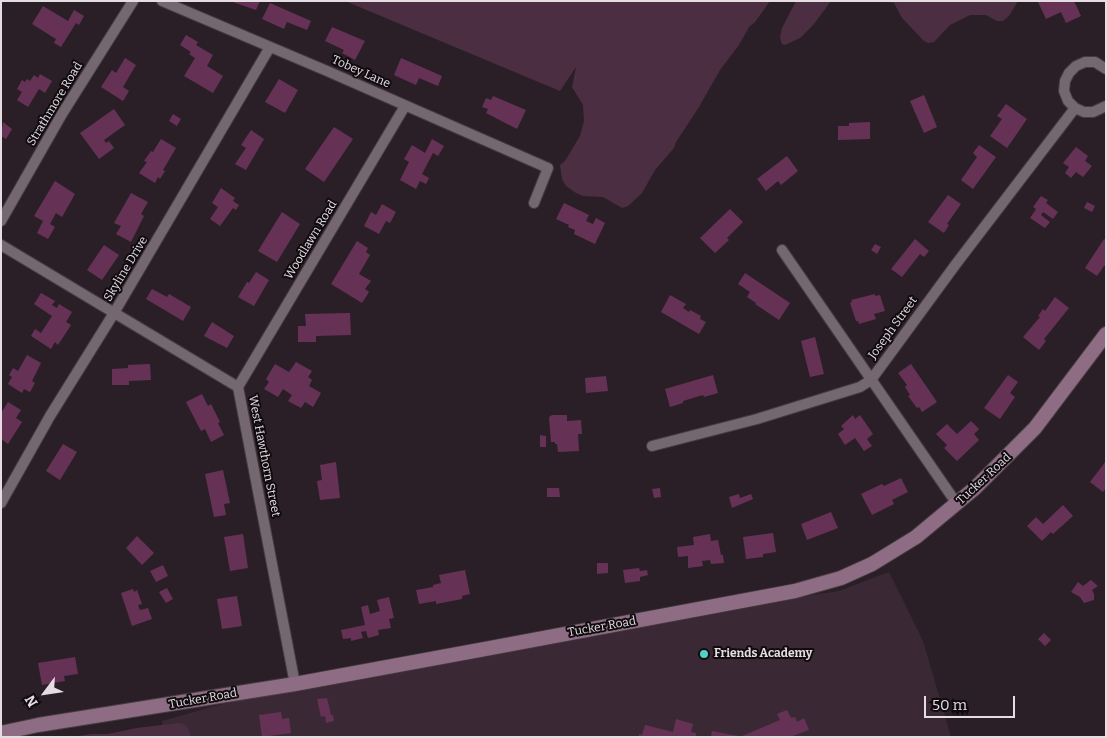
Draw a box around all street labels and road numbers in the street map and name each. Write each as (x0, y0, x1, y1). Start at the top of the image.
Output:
street label: Tobey Lane (330, 53, 392, 91)
street label: Strathmore Road (24, 60, 86, 148)
street label: Woodlawn Road (282, 198, 340, 282)
street label: Skyline Drive (101, 234, 151, 304)
street label: Joseph Street (865, 294, 921, 362)
street label: West Hawthorn Street (245, 394, 283, 518)
street label: Tucker Road (954, 450, 1014, 508)
street label: Tucker Road (567, 614, 637, 640)
street label: Tucker Road (168, 686, 238, 712)

